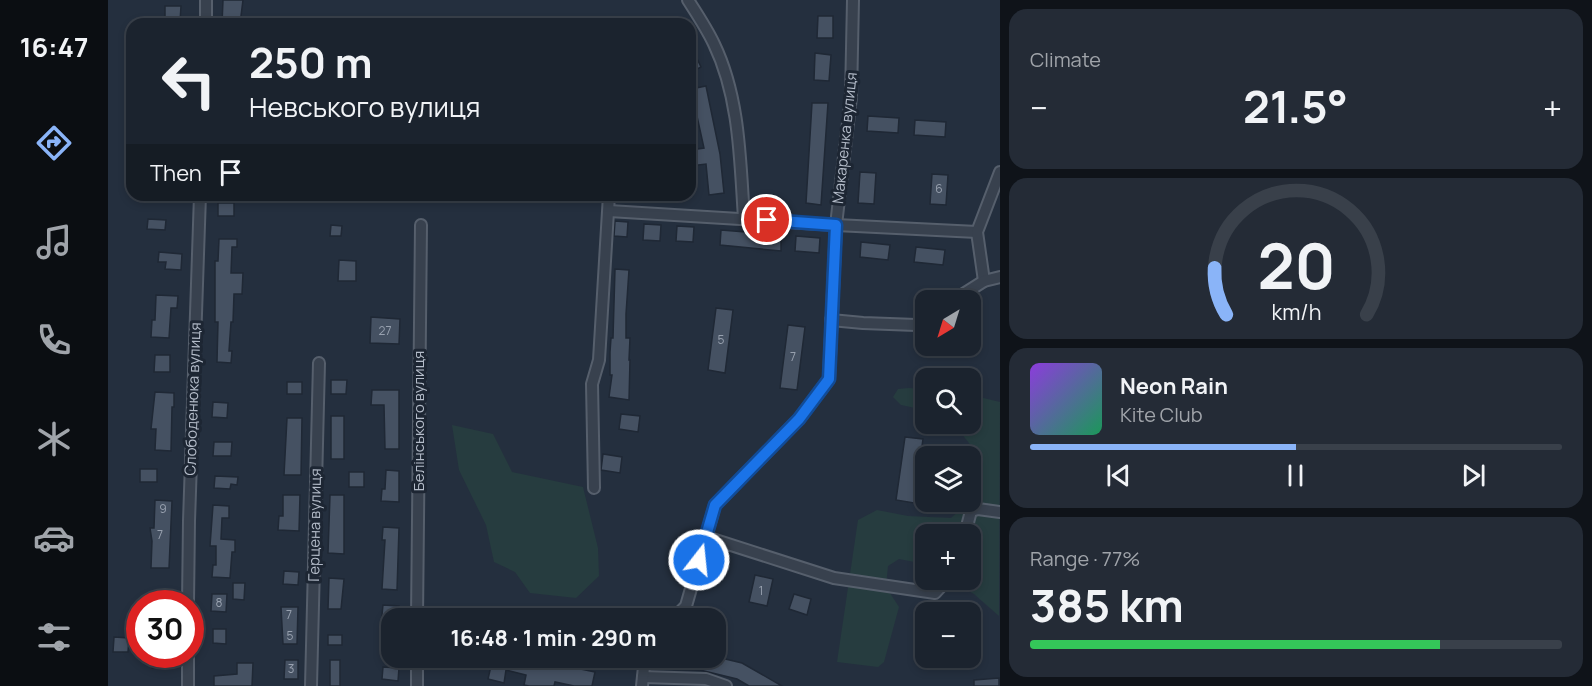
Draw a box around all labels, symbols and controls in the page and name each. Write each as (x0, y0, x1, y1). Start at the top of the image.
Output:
text: 16:47 (20, 28, 88, 65)
text: 250 m (249, 33, 372, 91)
icon: left (150, 42, 228, 120)
text: Climate (1030, 46, 1101, 73)
street label: Макаренка вулиця (827, 71, 862, 205)
text: 21.5° (1243, 75, 1348, 137)
text: − (1030, 85, 1048, 130)
text: + (1543, 85, 1562, 130)
text: Невського вулиця (249, 88, 481, 125)
icon: directions (33, 122, 75, 164)
icon: arrive (214, 156, 247, 189)
text: Then (150, 158, 202, 188)
house number: 6 (935, 180, 943, 197)
pin (741, 194, 792, 245)
icon: arrive (750, 203, 783, 236)
icon: music (33, 221, 75, 263)
text: 20 (1257, 223, 1335, 309)
north arrow (915, 290, 981, 356)
map controls (915, 290, 981, 668)
text: km/h (1271, 298, 1321, 327)
icon: phone (33, 319, 75, 361)
street label: Слободенюка вулиця (179, 322, 206, 476)
house number: 27 (379, 322, 391, 339)
house number: 5 (718, 331, 725, 348)
house number: 7 (790, 348, 796, 365)
street label: Белінського вулиця (408, 351, 429, 491)
button: search (915, 368, 981, 434)
text: Neon Rain (1120, 371, 1228, 401)
text: Kite Club (1120, 401, 1203, 428)
icon: climate (33, 418, 75, 460)
button: layers (915, 446, 981, 512)
icon: previous (1102, 459, 1135, 492)
icon: pause (1279, 459, 1312, 492)
icon: next (1457, 459, 1490, 492)
street label: Герцена вулиця (303, 468, 326, 582)
house number: 9 (159, 500, 167, 517)
icon: car (33, 517, 75, 559)
button: + (915, 524, 981, 590)
house number: 7 (157, 526, 163, 543)
position arrow (667, 528, 731, 592)
text: Range · 77% (1030, 545, 1140, 572)
text: 385 km (1030, 574, 1184, 636)
house number: 1 (759, 582, 763, 599)
speed limit sign: 30 (126, 590, 204, 668)
house number: 8 (216, 594, 223, 611)
button: − (915, 602, 981, 668)
house number: 7 (286, 606, 292, 623)
icon: filters (33, 616, 75, 658)
text: 16:48 · 1 min · 290 m (450, 623, 657, 653)
house number: 5 (287, 627, 294, 644)
house number: 3 (288, 660, 294, 677)

